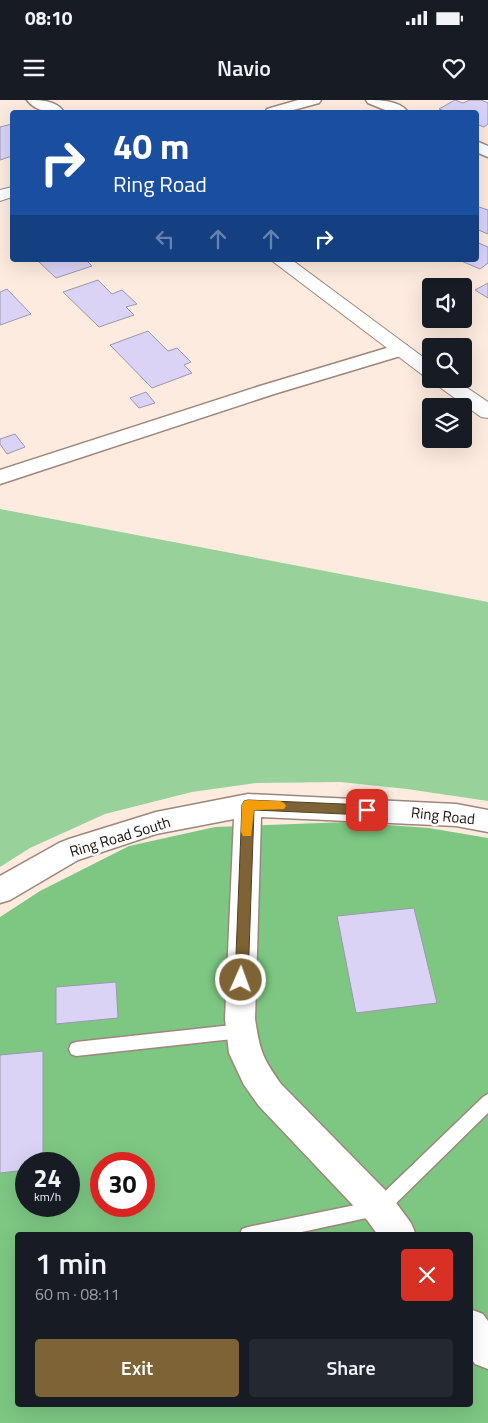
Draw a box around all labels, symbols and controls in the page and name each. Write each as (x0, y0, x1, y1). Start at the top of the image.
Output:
text: 08:10 (25, 3, 72, 32)
text: Navio (217, 51, 271, 85)
icon: menu (20, 54, 48, 82)
icon: heart (440, 54, 468, 82)
text: 40 m (113, 119, 189, 173)
icon: right (30, 130, 95, 195)
text: Ring Road (113, 167, 207, 201)
icon: left (151, 225, 179, 253)
icon: ahead (204, 225, 232, 253)
icon: ahead (257, 225, 285, 253)
icon: right (310, 225, 338, 253)
map controls (422, 278, 472, 448)
button: sound (422, 278, 472, 328)
button: search (422, 338, 472, 388)
button: layers (422, 398, 472, 448)
pin (346, 789, 388, 831)
icon: arrive (353, 796, 381, 824)
street label: Ring Road (410, 801, 476, 830)
street label: Ring Road South (66, 810, 173, 863)
position arrow (214, 953, 266, 1005)
speed limit sign: 30 (90, 1152, 155, 1217)
text: 24 (33, 1159, 62, 1197)
text: km/h (34, 1187, 61, 1206)
text: 1 min (35, 1240, 107, 1286)
button: close (401, 1249, 453, 1301)
text: 60 m · 08:11 (35, 1282, 120, 1306)
button: Exit (35, 1339, 239, 1397)
button: Share (249, 1339, 453, 1397)

